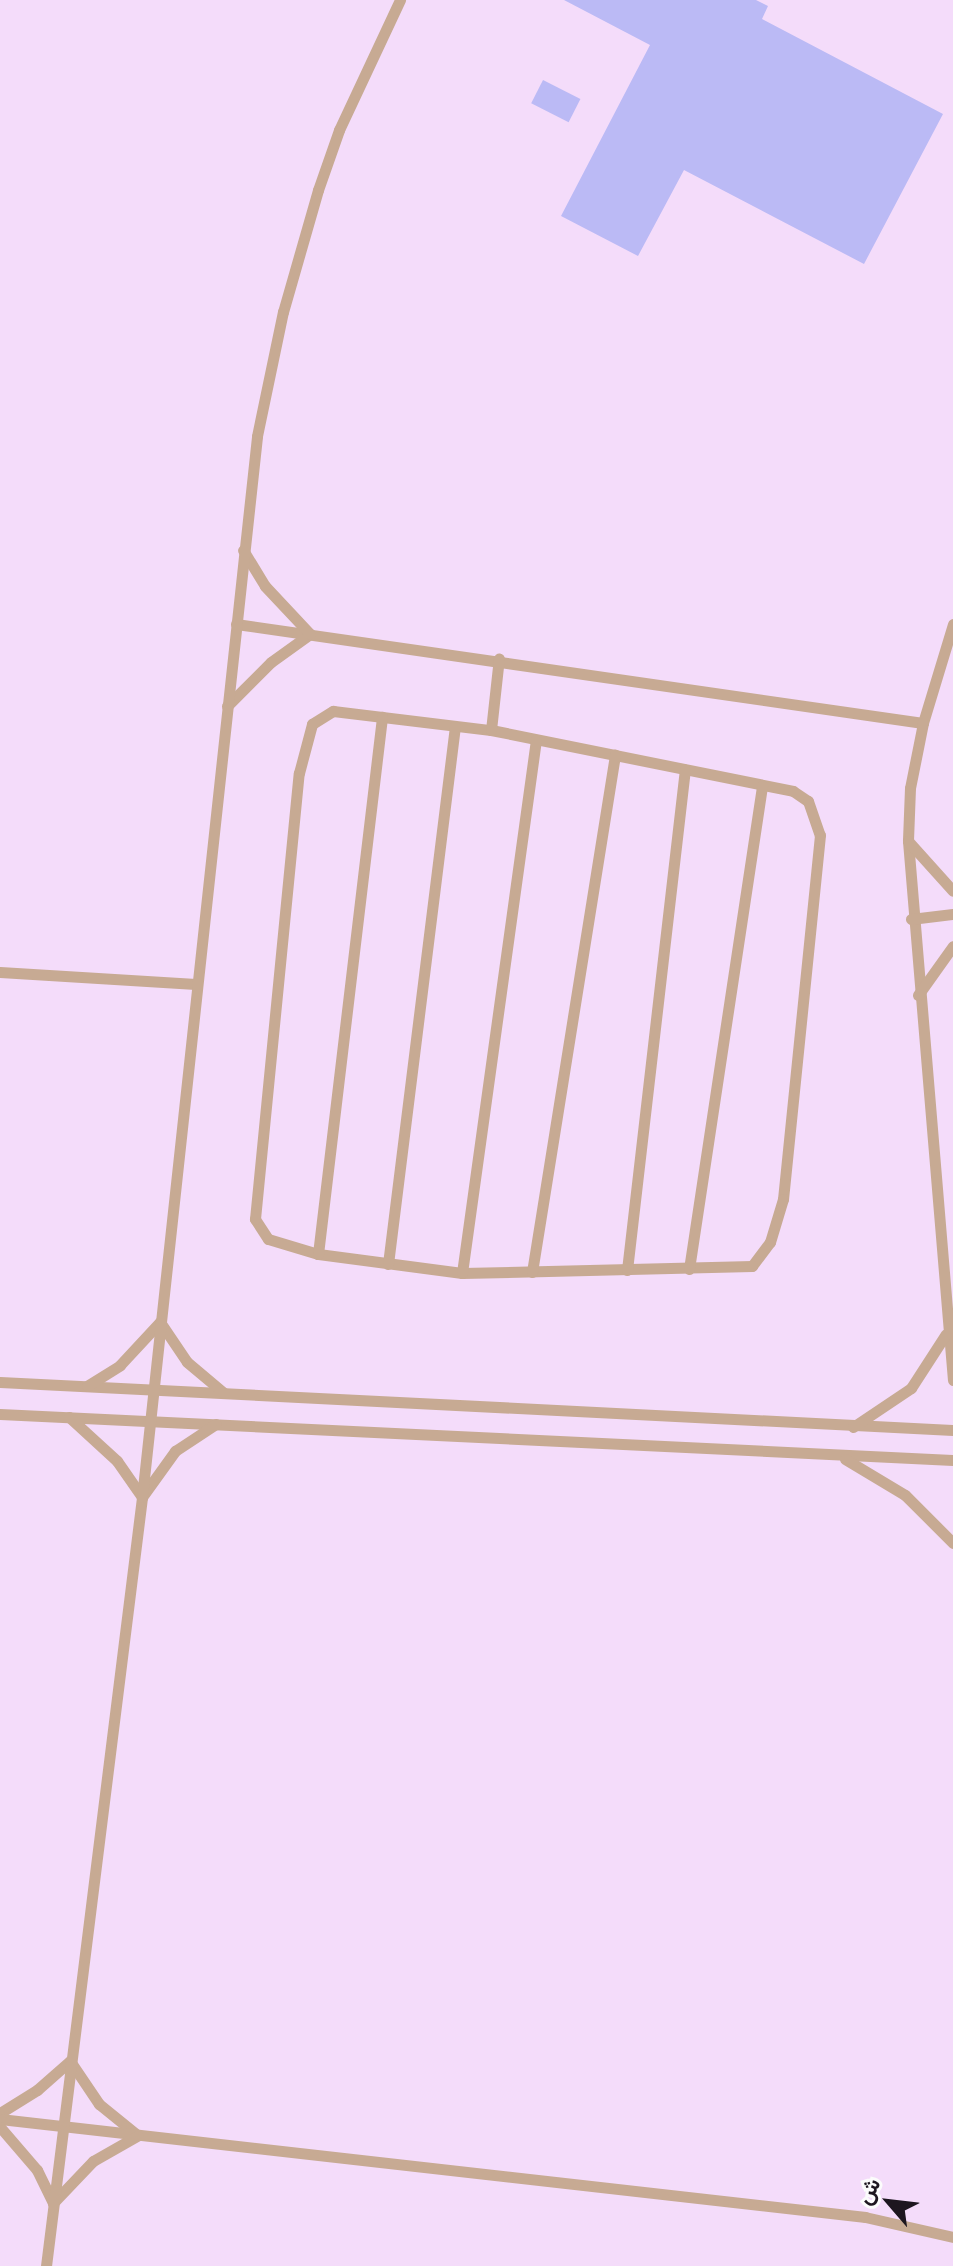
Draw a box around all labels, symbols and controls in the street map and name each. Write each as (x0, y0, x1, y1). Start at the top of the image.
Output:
north arrow (849, 2162, 929, 2242)
text: ش (849, 2172, 886, 2209)

